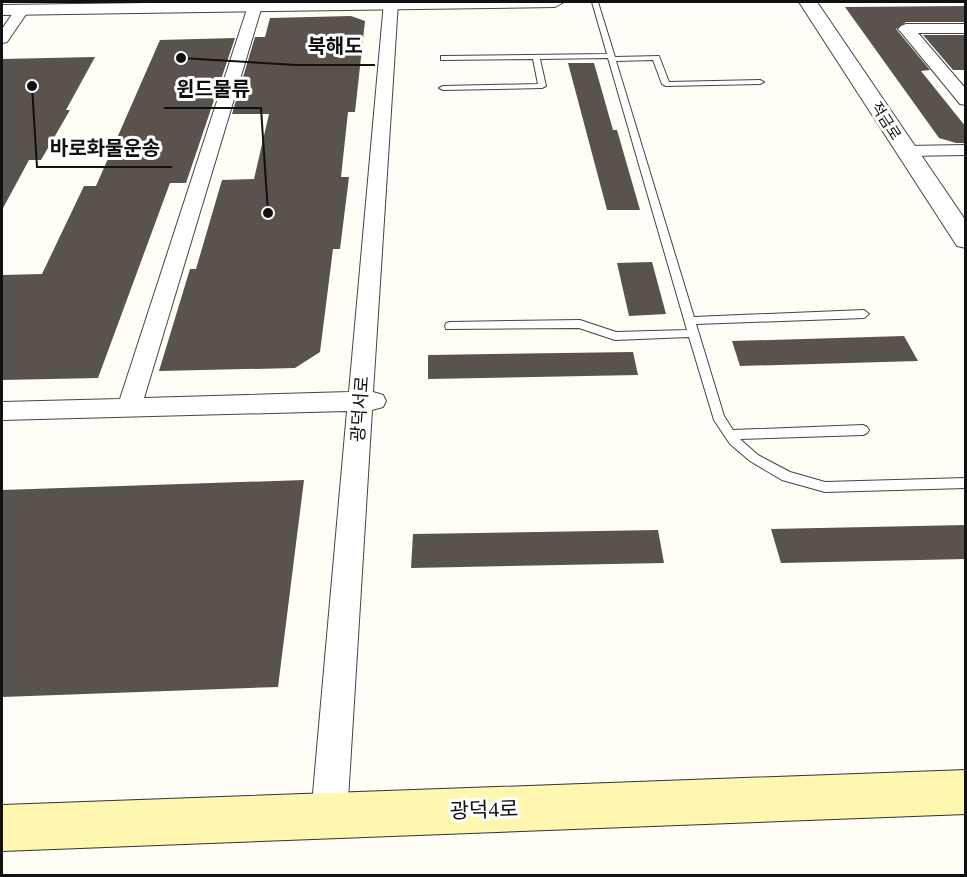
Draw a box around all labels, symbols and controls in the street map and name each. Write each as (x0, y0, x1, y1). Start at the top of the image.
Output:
callout: 북해도 (296, 27, 375, 65)
text: 북해도 (307, 35, 363, 57)
callout: 윈드물류 (164, 70, 261, 108)
text: 윈드물류 (176, 78, 250, 100)
street label: 적금로 (868, 99, 904, 143)
callout: 바로화물운송 (37, 129, 172, 167)
text: 바로화물운송 (50, 137, 160, 159)
street label: 광덕서로 (348, 375, 372, 443)
street label: 광덕4로 (449, 797, 519, 823)

